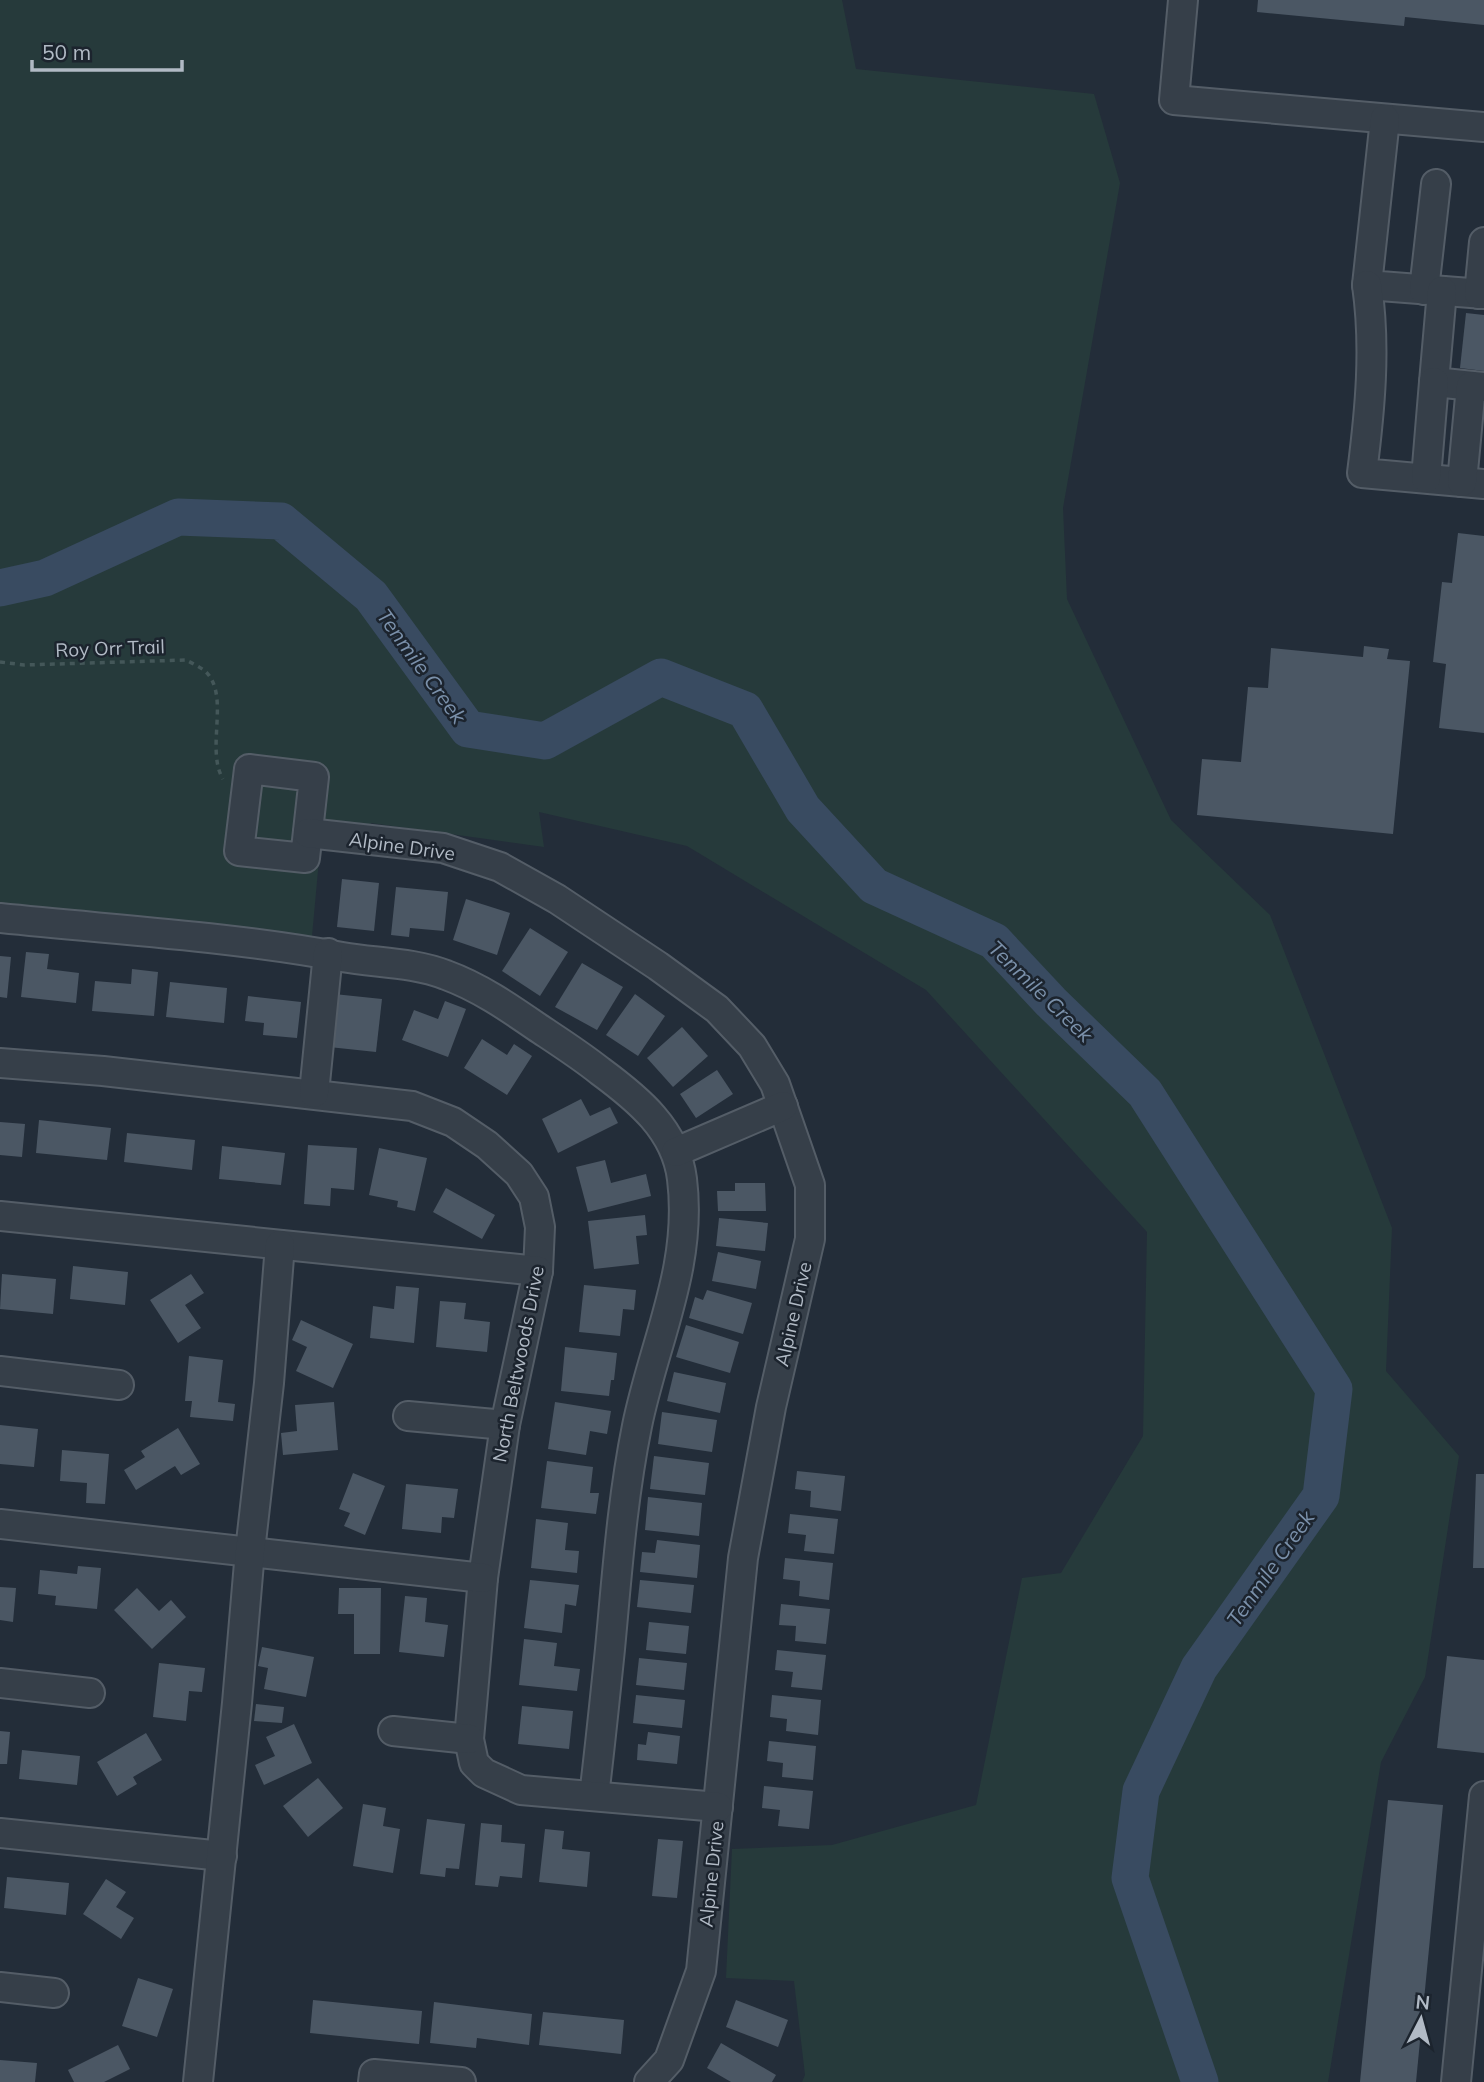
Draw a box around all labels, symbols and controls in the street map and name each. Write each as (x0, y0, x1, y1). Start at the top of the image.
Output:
scale bar (32, 28, 182, 72)
text: 50 m (42, 39, 91, 65)
water label: Tenmile Creek (372, 603, 473, 729)
street label: Roy Orr Trail (55, 634, 165, 662)
street label: Alpine Drive (347, 827, 457, 865)
water label: Tenmile Creek (983, 935, 1100, 1048)
street label: Alpine Drive (769, 1259, 817, 1369)
street label: North Beltwoods Drive (487, 1264, 549, 1464)
water label: Tenmile Creek (1220, 1504, 1320, 1631)
street label: Alpine Drive (693, 1820, 729, 1928)
north arrow (1386, 1984, 1456, 2054)
text: N (1414, 1989, 1431, 2015)

